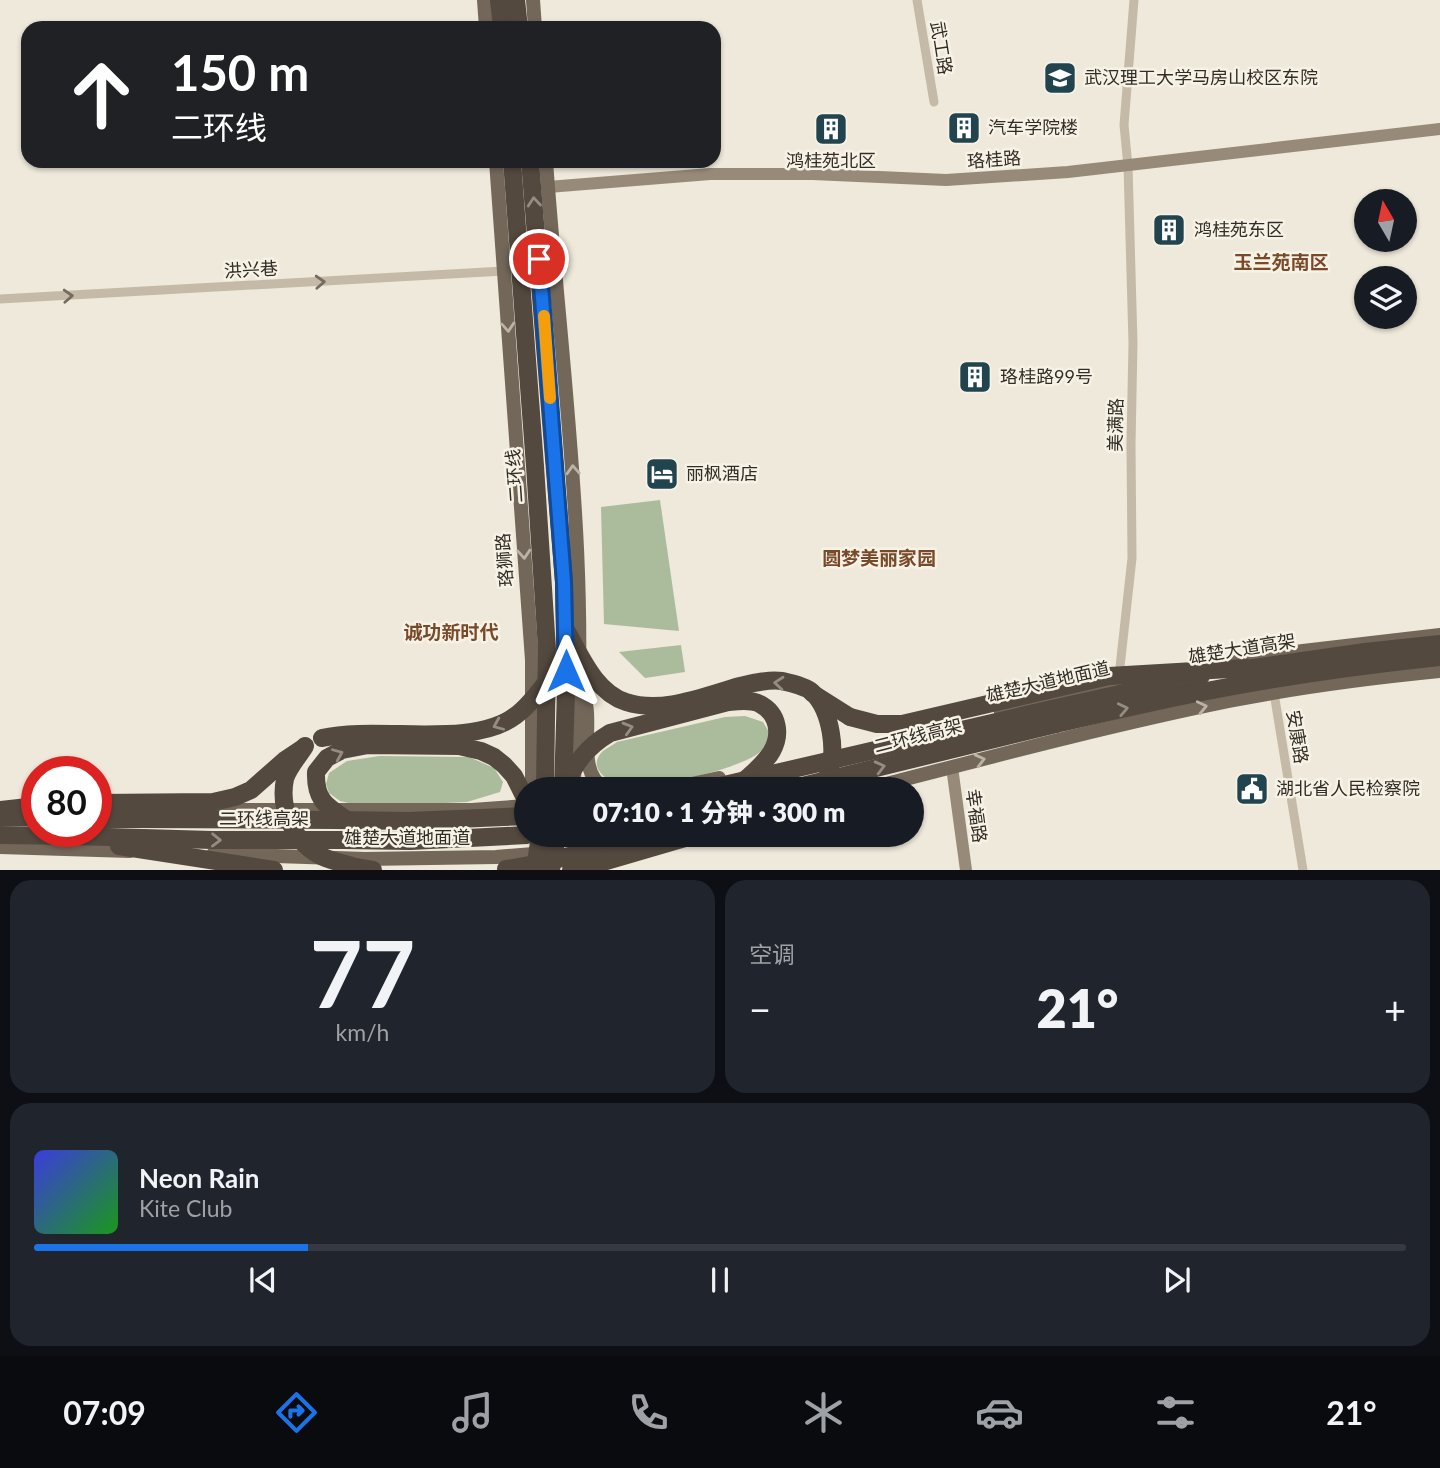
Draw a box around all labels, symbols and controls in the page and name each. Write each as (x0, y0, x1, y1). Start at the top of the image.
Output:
street label: 武工路 (927, 19, 957, 76)
text: 150 m (171, 43, 309, 101)
icon: ahead (56, 49, 147, 140)
school or university icon: 武汉理工大学马房山校区东院 (1041, 59, 1079, 97)
place label: 武汉理工大学马房山校区东院 (1084, 66, 1318, 88)
text: 二环线 (171, 107, 267, 146)
building icon: 汽车学院楼 (945, 109, 983, 147)
building icon: 鸿桂苑北区 (812, 110, 850, 148)
place label: 汽车学院楼 (988, 116, 1078, 138)
street label: 珞桂路 (966, 146, 1022, 172)
place label: 鸿桂苑北区 (786, 149, 876, 171)
north arrow (1354, 189, 1418, 252)
map controls (1354, 189, 1417, 329)
one-way arrow (527, 196, 542, 207)
building icon: 鸿桂苑东区 (1150, 211, 1188, 249)
place label: 鸿桂苑东区 (1194, 218, 1284, 240)
pin (509, 229, 569, 289)
icon: arrive (520, 240, 558, 278)
district label: 玉兰苑南区 (1233, 250, 1329, 273)
street label: 洪兴巷 (223, 257, 278, 281)
button: layers (1354, 266, 1417, 329)
one-way arrow (315, 274, 326, 289)
one-way arrow (63, 288, 74, 303)
one-way arrow (500, 322, 515, 333)
building icon: 珞桂路99号 (956, 358, 994, 396)
place label: 珞桂路99号 (1000, 365, 1093, 387)
street label: 美满路 (1104, 398, 1126, 452)
street label: 二环线 (501, 448, 527, 504)
hotel icon: 丽枫酒店 (643, 455, 681, 493)
place label: 丽枫酒店 (686, 462, 758, 484)
one-way arrow (565, 464, 580, 475)
street label: 珞狮路 (491, 532, 517, 588)
district label: 圆梦美丽家园 (822, 546, 936, 569)
one-way arrow (516, 549, 531, 560)
district label: 诚功新时代 (403, 620, 499, 643)
street label: 雄楚大道高架 (1187, 629, 1297, 667)
position arrow (529, 634, 603, 708)
street label: 雄楚大道地面道 (984, 656, 1112, 706)
one-way arrow (773, 676, 784, 691)
one-way arrow (1195, 701, 1207, 716)
one-way arrow (1117, 703, 1129, 718)
street label: 安康路 (1283, 708, 1313, 765)
street label: 二环线高架 (871, 713, 964, 757)
one-way arrow (493, 717, 505, 731)
one-way arrow (622, 721, 634, 736)
one-way arrow (331, 748, 343, 762)
one-way arrow (974, 754, 986, 768)
speed limit sign: 80 (21, 756, 112, 847)
one-way arrow (874, 761, 886, 775)
public building icon: 湖北省人民检察院 (1233, 770, 1271, 808)
place label: 湖北省人民检察院 (1276, 777, 1420, 799)
street label: 幸福路 (962, 788, 992, 844)
text: 07:10 · 1 分钟 · 300 m (593, 796, 845, 828)
street label: 二环线高架 (219, 807, 309, 829)
street label: 雄楚大道地面道 (344, 826, 470, 848)
one-way arrow (210, 832, 221, 847)
text: 77 (310, 918, 415, 1027)
text: 空调 (749, 940, 795, 968)
text: 21° (1037, 977, 1118, 1039)
text: − (749, 986, 771, 1032)
text: + (1384, 986, 1406, 1032)
text: km/h (336, 1018, 389, 1046)
text: Neon Rain (139, 1162, 259, 1194)
text: Kite Club (139, 1194, 232, 1222)
icon: previous (244, 1261, 282, 1299)
icon: pause (701, 1261, 739, 1299)
icon: next (1158, 1261, 1196, 1299)
icon: directions (272, 1388, 321, 1437)
icon: music (448, 1388, 497, 1437)
icon: phone (624, 1388, 673, 1437)
icon: climate (799, 1388, 848, 1437)
icon: car (975, 1388, 1024, 1437)
icon: filters (1151, 1388, 1200, 1437)
text: 07:09 (63, 1393, 146, 1432)
text: 21° (1326, 1393, 1377, 1432)

